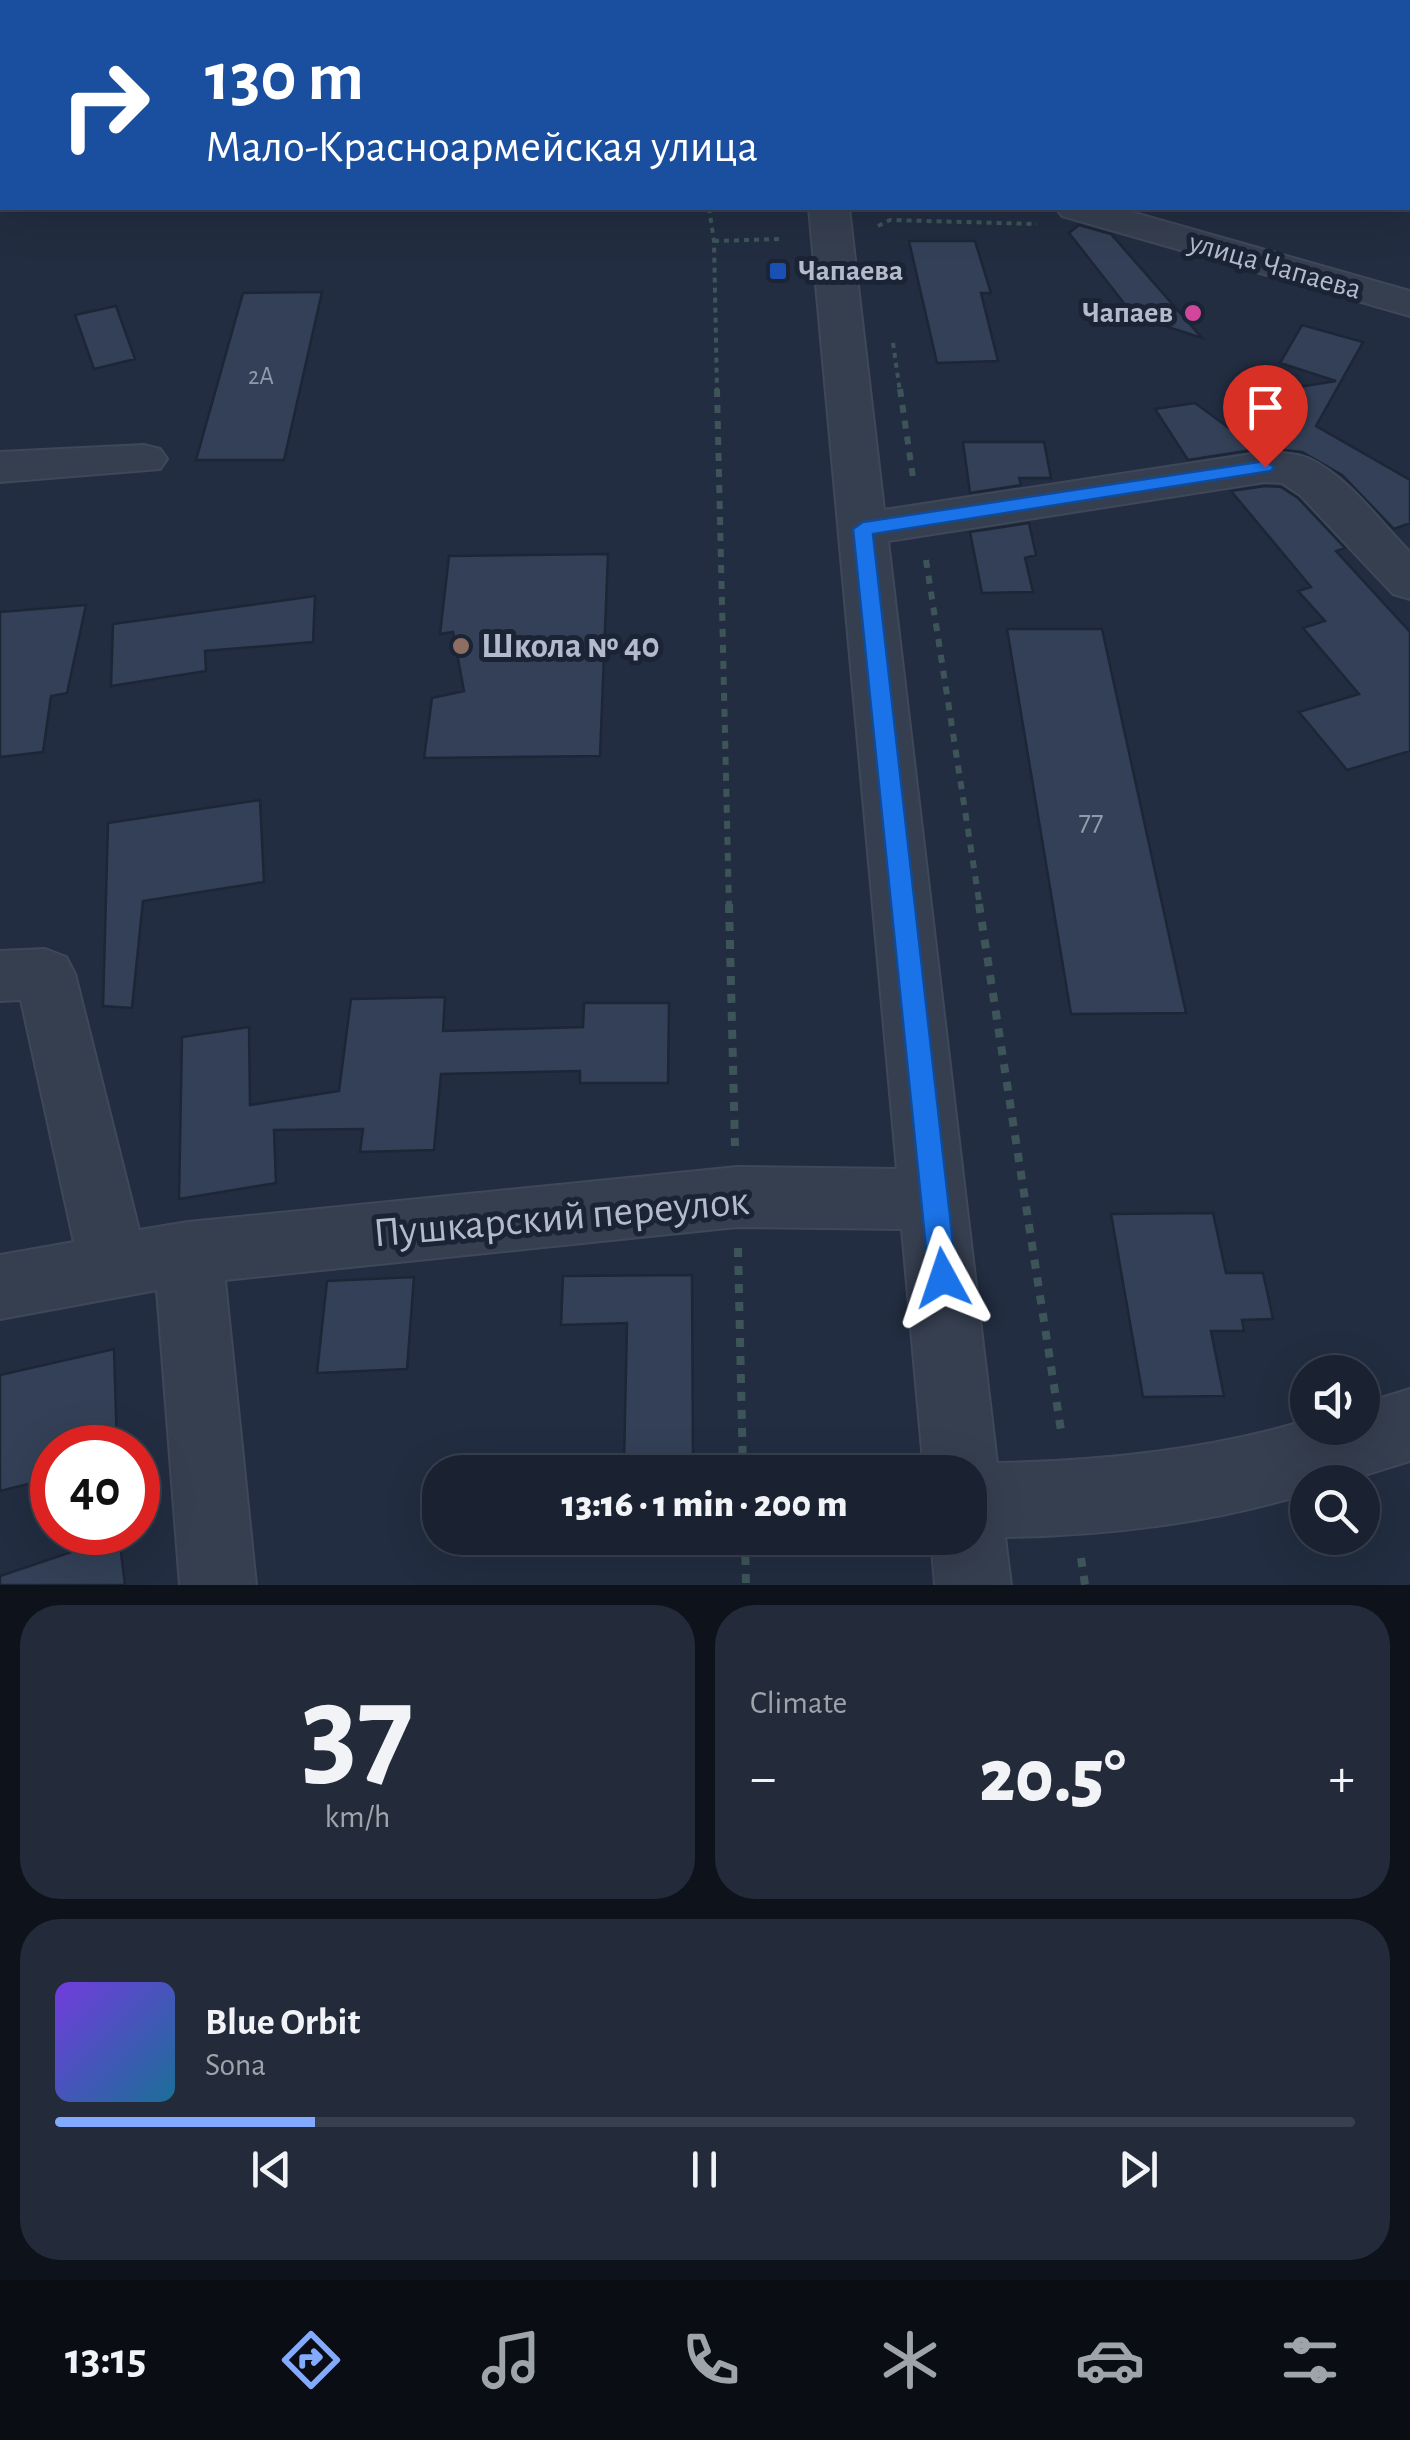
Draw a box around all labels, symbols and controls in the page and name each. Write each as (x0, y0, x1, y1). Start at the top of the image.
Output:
icon: right (40, 40, 170, 170)
text: 130 m (205, 43, 364, 113)
text: Мало-Красноармейская улица (205, 125, 758, 170)
street label: улица Чапаева (1185, 227, 1364, 305)
place label: Чапаева (798, 256, 903, 286)
marker: Чапаева (767, 260, 789, 282)
place label: Чапаев (1082, 298, 1173, 328)
marker: Чапаев (1182, 302, 1204, 324)
house number: 2А (248, 364, 274, 389)
pin (1223, 365, 1308, 468)
icon: arrive (1238, 380, 1293, 435)
place label: Школа № 40 (481, 629, 660, 664)
marker: Школа № 40 (450, 635, 472, 657)
house number: 77 (1078, 806, 1104, 836)
street label: Пушкарский переулок (371, 1180, 751, 1254)
position arrow (891, 1226, 995, 1330)
map controls (1290, 1355, 1380, 1555)
button: sound (1290, 1355, 1380, 1445)
speed limit sign: 40 (30, 1425, 160, 1555)
button: search (1290, 1465, 1380, 1555)
text: 13:16 · 1 min · 200 m (561, 1486, 848, 1524)
text: 37 (301, 1668, 414, 1798)
text: Climate (750, 1687, 847, 1719)
text: 20.5° (979, 1740, 1126, 1815)
text: − (750, 1751, 776, 1806)
text: + (1329, 1751, 1355, 1806)
text: km/h (324, 1801, 391, 1833)
text: Blue Orbit (205, 2004, 360, 2042)
text: Sona (205, 2049, 266, 2081)
icon: previous (244, 2142, 299, 2197)
icon: pause (677, 2142, 732, 2197)
icon: next (1111, 2142, 1166, 2197)
icon: directions (276, 2325, 346, 2395)
icon: music (476, 2325, 546, 2395)
icon: phone (676, 2325, 746, 2395)
icon: climate (875, 2325, 945, 2395)
icon: car (1075, 2325, 1145, 2395)
icon: filters (1275, 2325, 1345, 2395)
text: 13:15 (65, 2337, 146, 2382)

